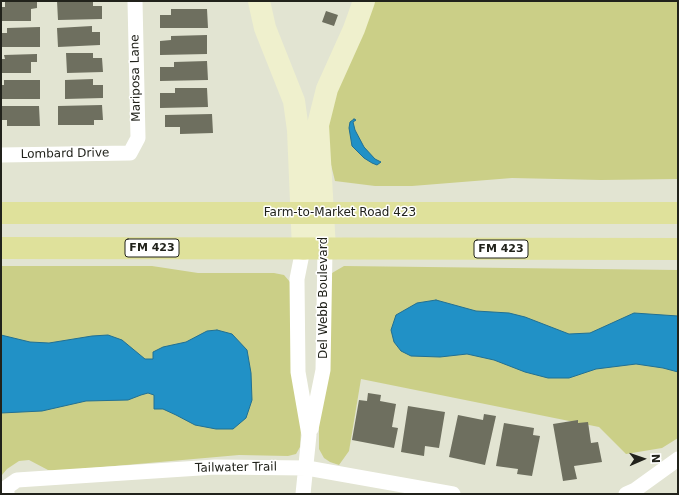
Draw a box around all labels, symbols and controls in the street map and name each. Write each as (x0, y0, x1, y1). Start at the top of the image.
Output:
street label: Mariposa Lane (128, 34, 144, 122)
street label: Lombard Drive (21, 146, 109, 162)
street label: Farm-to-Market Road 423 (264, 206, 416, 220)
street label: Del Webb Boulevard (317, 237, 331, 359)
road number: FM 423 (125, 239, 179, 257)
road number: FM 423 (474, 240, 528, 258)
north arrow (623, 439, 663, 479)
text: N (649, 454, 662, 463)
street label: Tailwater Trail (195, 460, 277, 476)

